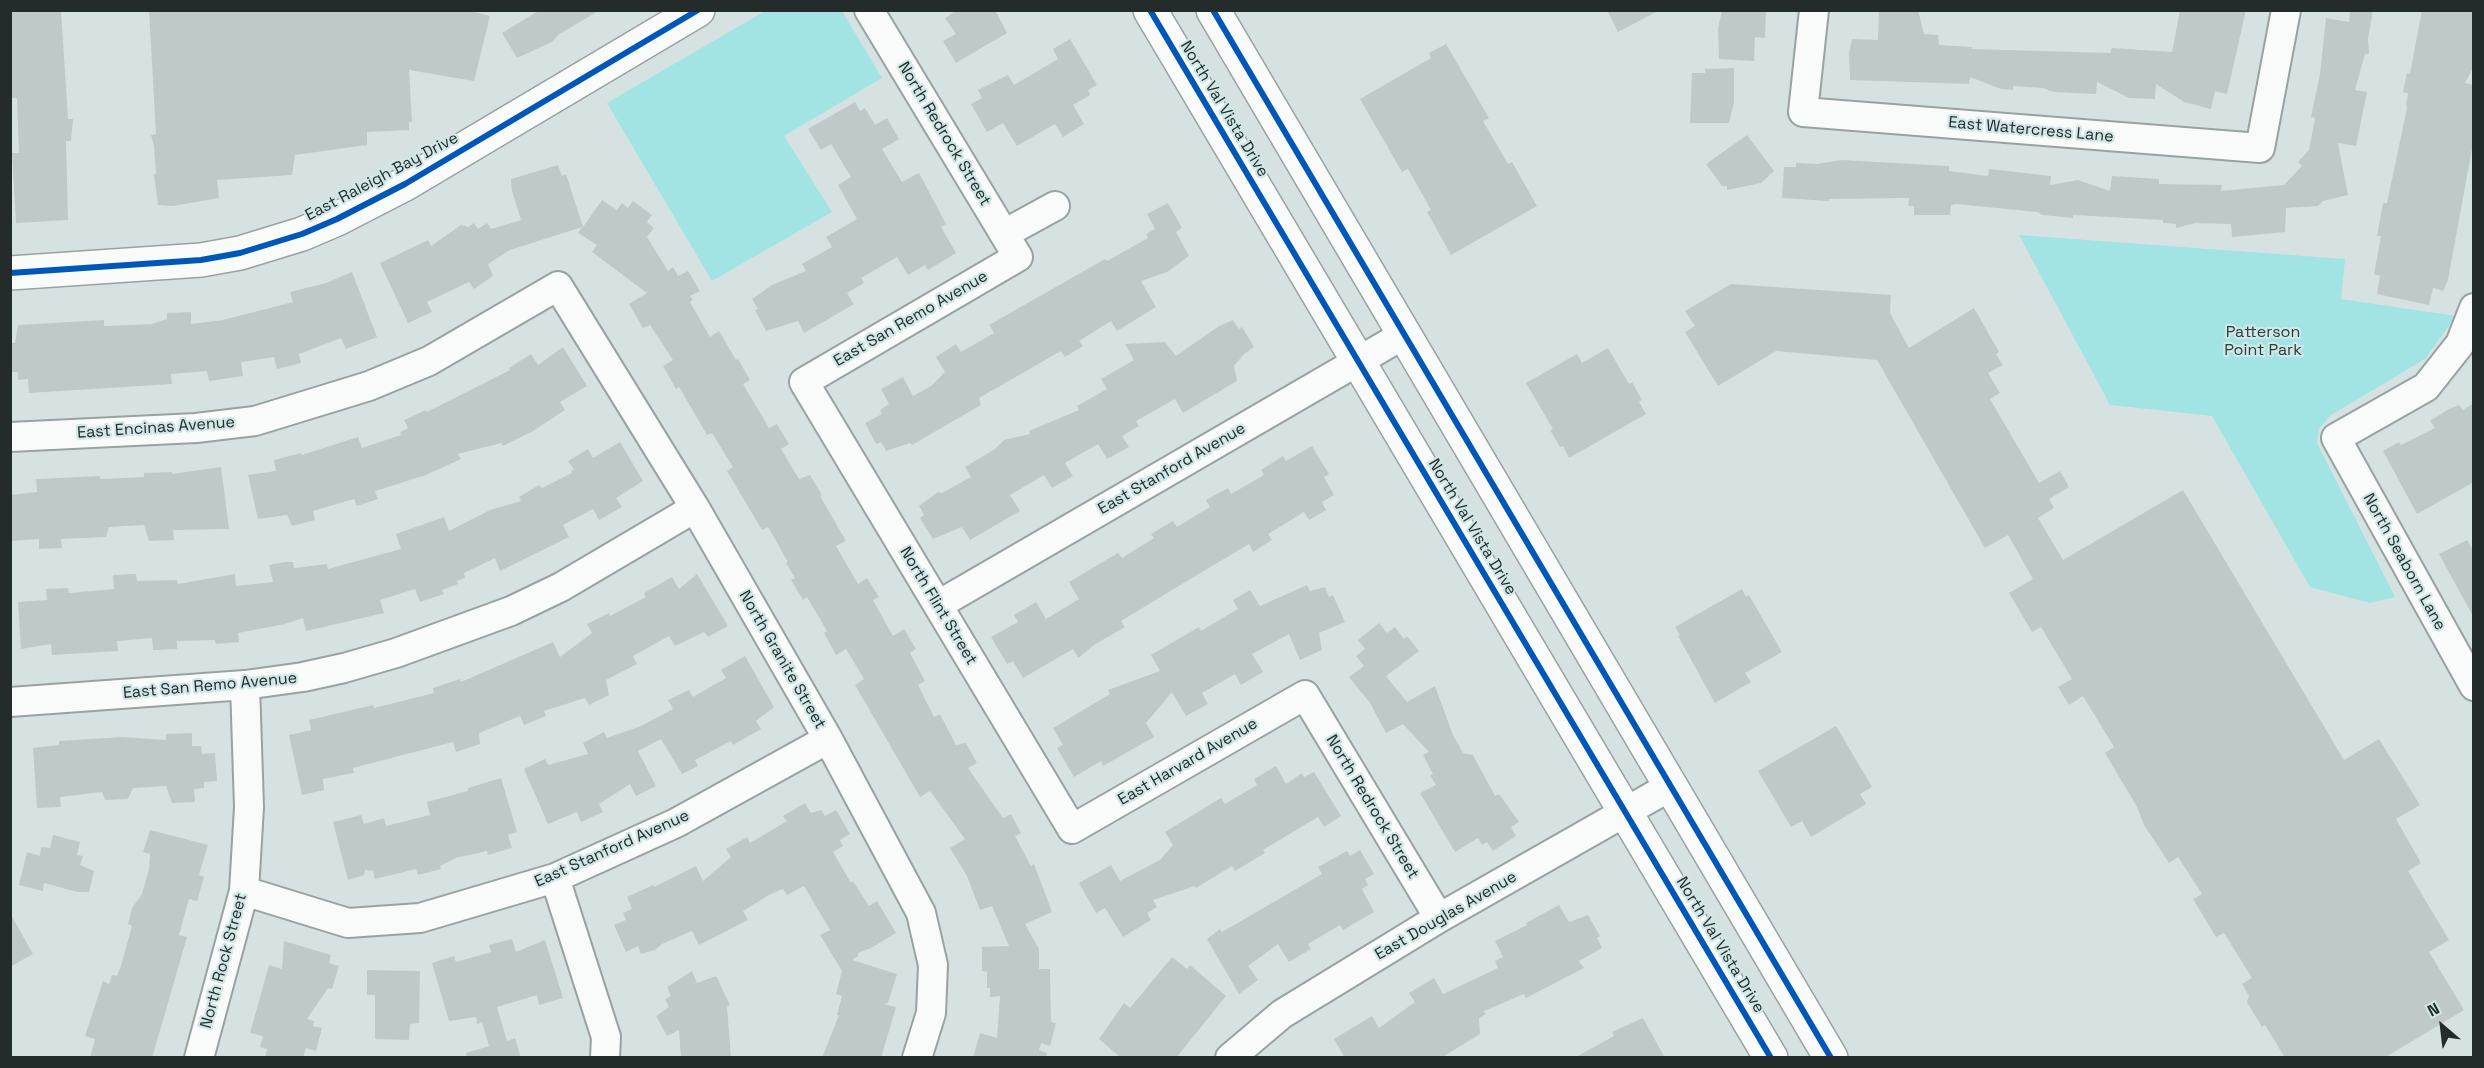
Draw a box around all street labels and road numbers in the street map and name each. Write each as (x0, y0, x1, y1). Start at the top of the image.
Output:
street label: North Val Vista Drive (1176, 37, 1272, 181)
street label: North Redrock Street (893, 59, 995, 209)
street label: East Watercress Lane (1948, 113, 2114, 147)
street label: East Raleigh Bay Drive (302, 129, 462, 225)
street label: East San Remo Avenue (831, 267, 991, 371)
street label: East Encinas Avenue (76, 413, 236, 443)
street label: East Stanford Avenue (1095, 419, 1249, 519)
street label: North Val Vista Drive (1424, 455, 1520, 599)
street label: North Seaborn Lane (2358, 490, 2450, 634)
street label: North Flint Street (895, 544, 981, 668)
street label: North Granite Street (735, 587, 829, 733)
street label: East San Remo Avenue (122, 669, 298, 703)
street label: East Harvard Avenue (1115, 714, 1261, 810)
street label: North Redrock Street (1321, 732, 1423, 882)
street label: East Stanford Avenue (532, 806, 692, 892)
street label: East Douglas Avenue (1372, 868, 1520, 964)
street label: North Val Vista Drive (1672, 873, 1768, 1017)
street label: North Rock Street (197, 891, 251, 1031)

